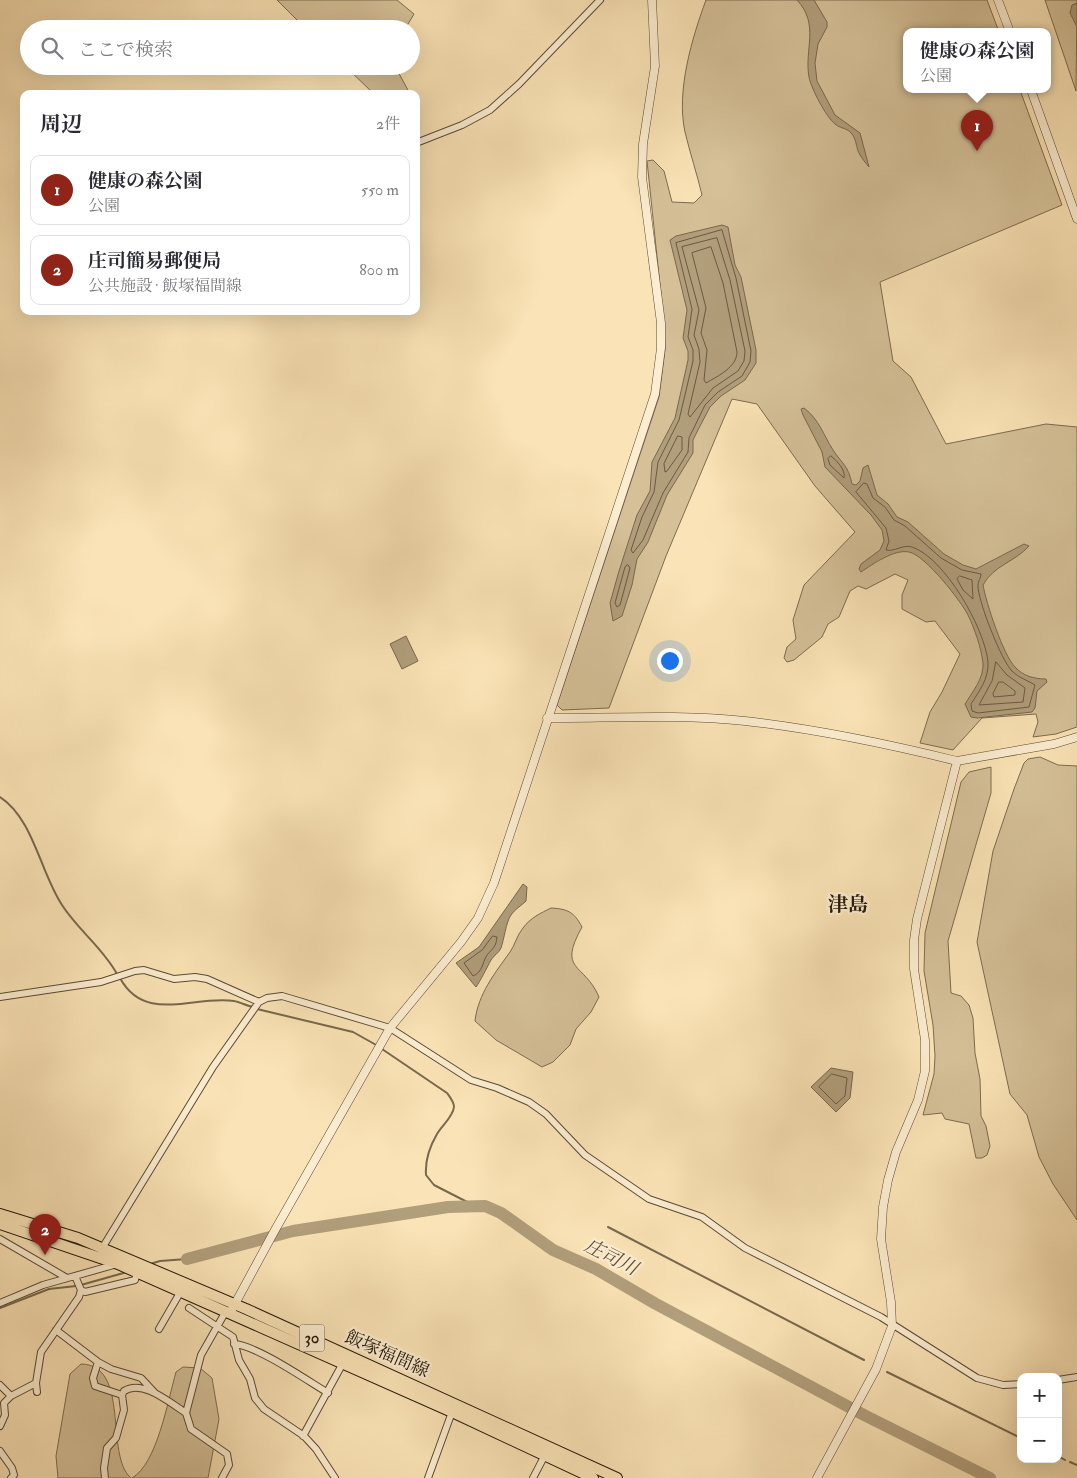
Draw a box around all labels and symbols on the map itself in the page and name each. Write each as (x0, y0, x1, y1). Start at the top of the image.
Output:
pin: 1 (961, 110, 993, 151)
your location (657, 648, 683, 674)
district label: 津島 (828, 892, 868, 917)
pin: 2 (29, 1214, 61, 1255)
water label: 庄司川 (580, 1233, 644, 1282)
road number: 30 (300, 1325, 324, 1352)
street label: 飯塚福間線 (341, 1325, 433, 1383)

